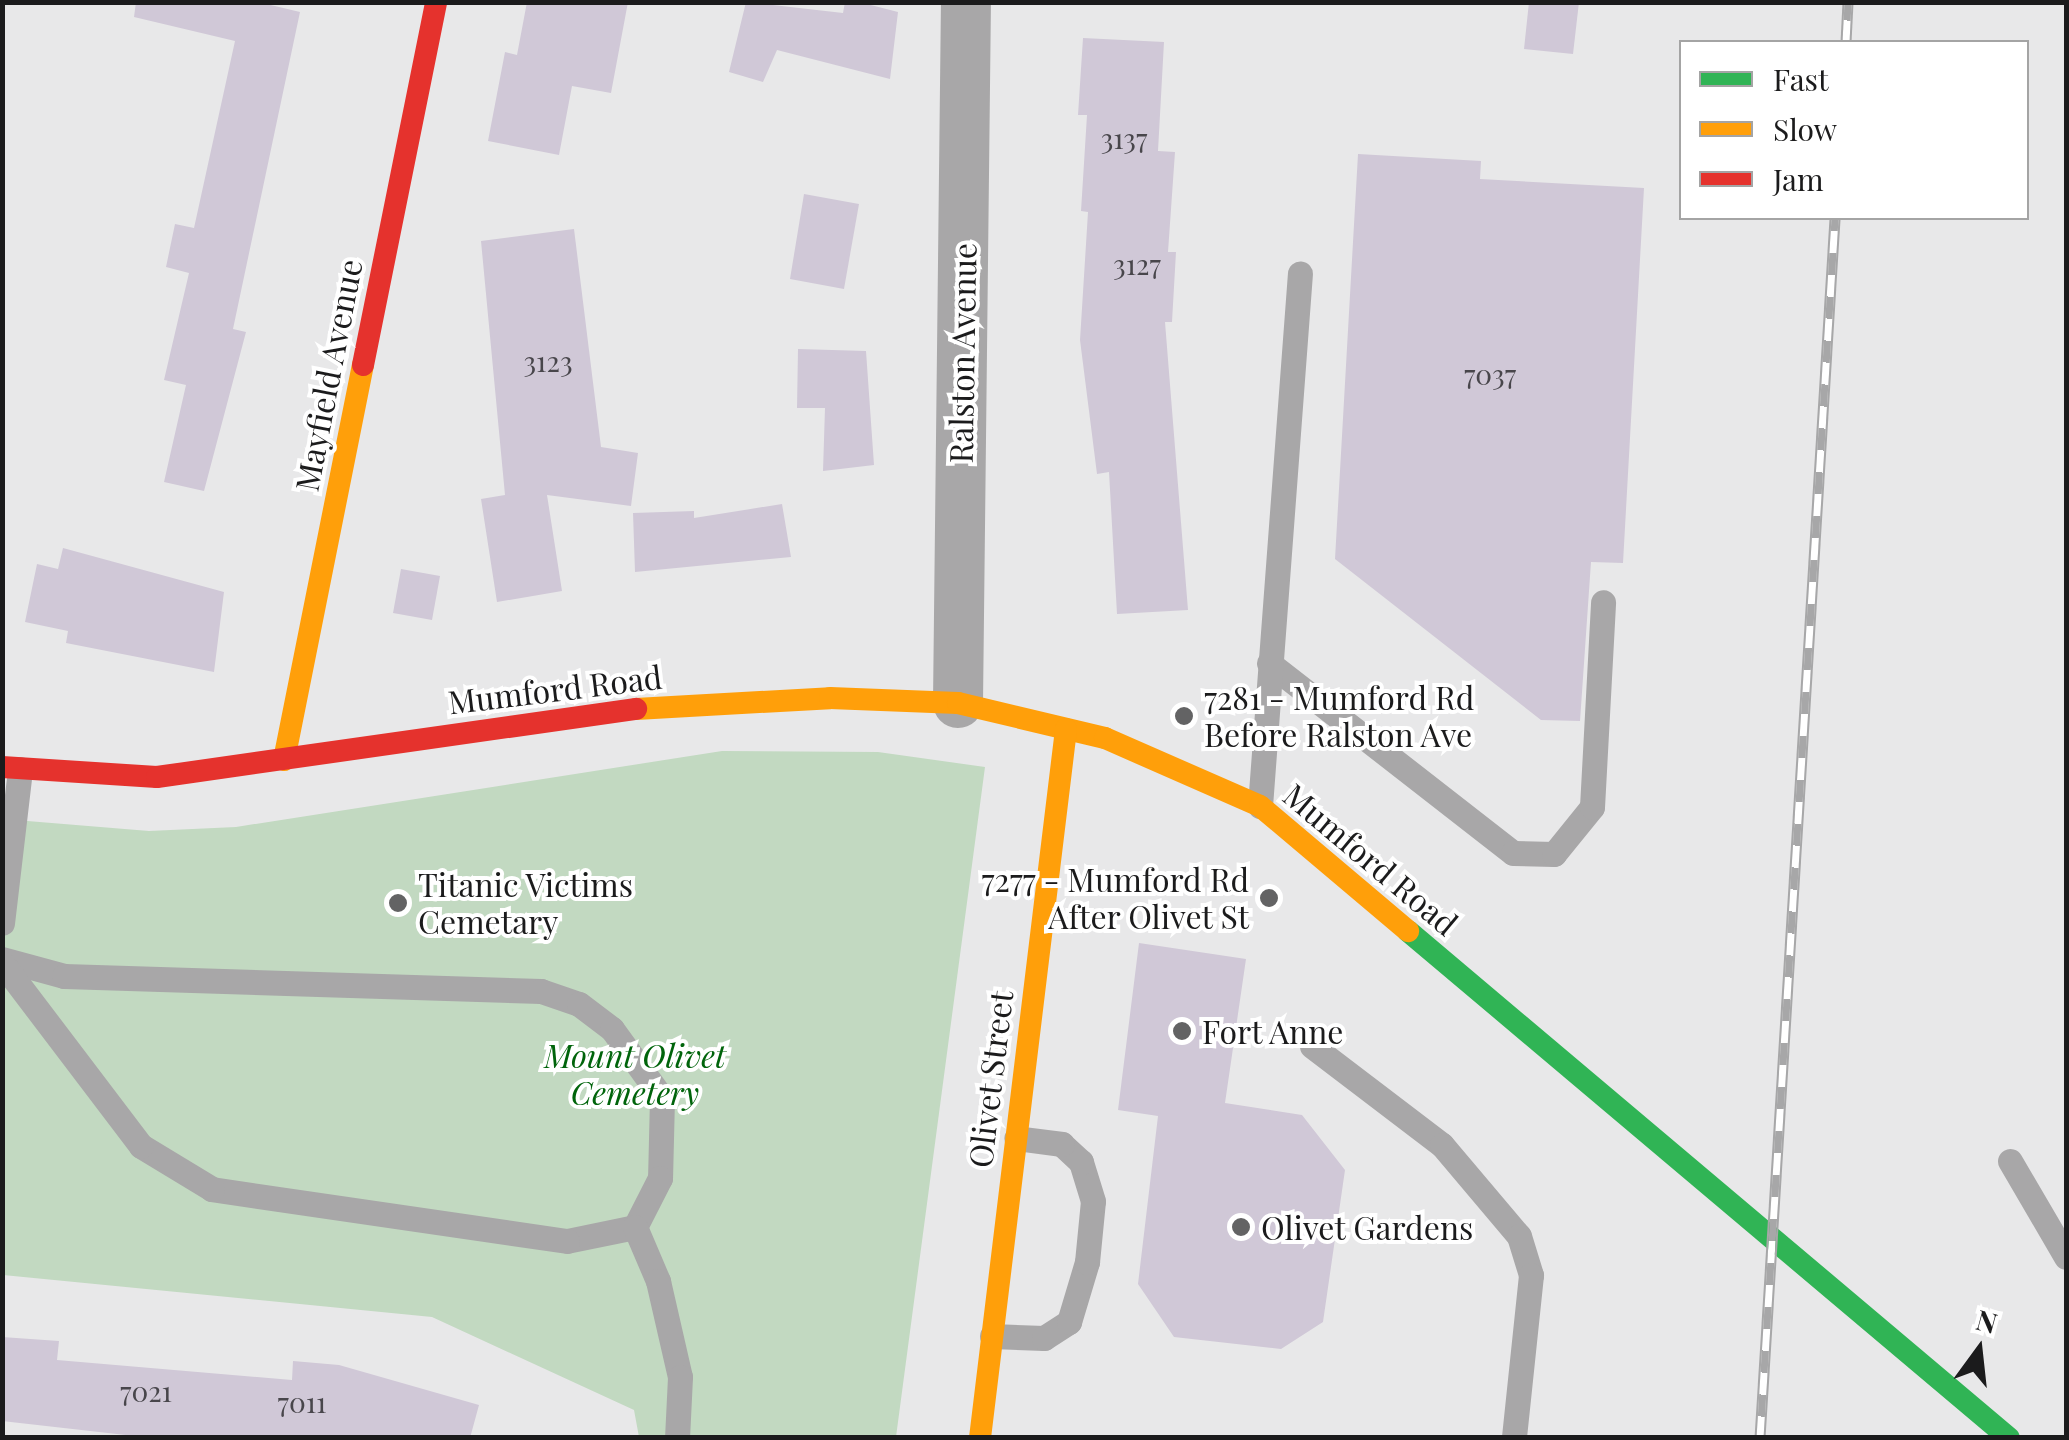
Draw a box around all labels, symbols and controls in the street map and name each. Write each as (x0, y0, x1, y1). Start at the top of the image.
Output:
legend (1679, 40, 2029, 220)
text: Fast (1773, 59, 1829, 99)
text: Slow (1773, 109, 1837, 149)
house number: 3137 (1101, 121, 1147, 155)
text: Jam (1773, 159, 1824, 199)
street label: Ralston Avenue (941, 242, 983, 464)
house number: 3127 (1113, 247, 1161, 281)
street label: Mayfield Avenue (287, 255, 369, 495)
house number: 3123 (523, 344, 573, 378)
house number: 7037 (1464, 357, 1516, 391)
street label: Mumford Road (446, 657, 664, 721)
place label: 7281 - Mumford Rd Before Ralston Ave (1204, 679, 1474, 754)
marker: 7281 - Mumford Rd Before Ralston Ave (1173, 705, 1195, 727)
street label: Mumford Road (1276, 775, 1466, 943)
place label: 7277 - Mumford Rd After Olivet St (981, 861, 1249, 936)
place label: Titanic Victims Cemetary (418, 866, 634, 941)
marker: 7277 - Mumford Rd After Olivet St (1258, 887, 1280, 909)
marker: Titanic Victims Cemetary (387, 892, 409, 914)
street label: Olivet Street (960, 988, 1020, 1170)
place label: Fort Anne (1202, 1012, 1345, 1050)
marker: Fort Anne (1171, 1020, 1193, 1042)
park label: Mount Olivet Cemetery (544, 1037, 726, 1112)
place label: Olivet Gardens (1261, 1208, 1474, 1246)
marker: Olivet Gardens (1230, 1216, 1252, 1238)
north arrow (1929, 1300, 2029, 1400)
text: N (1972, 1300, 2001, 1341)
house number: 7021 (120, 1374, 172, 1408)
house number: 7011 (278, 1385, 326, 1419)

